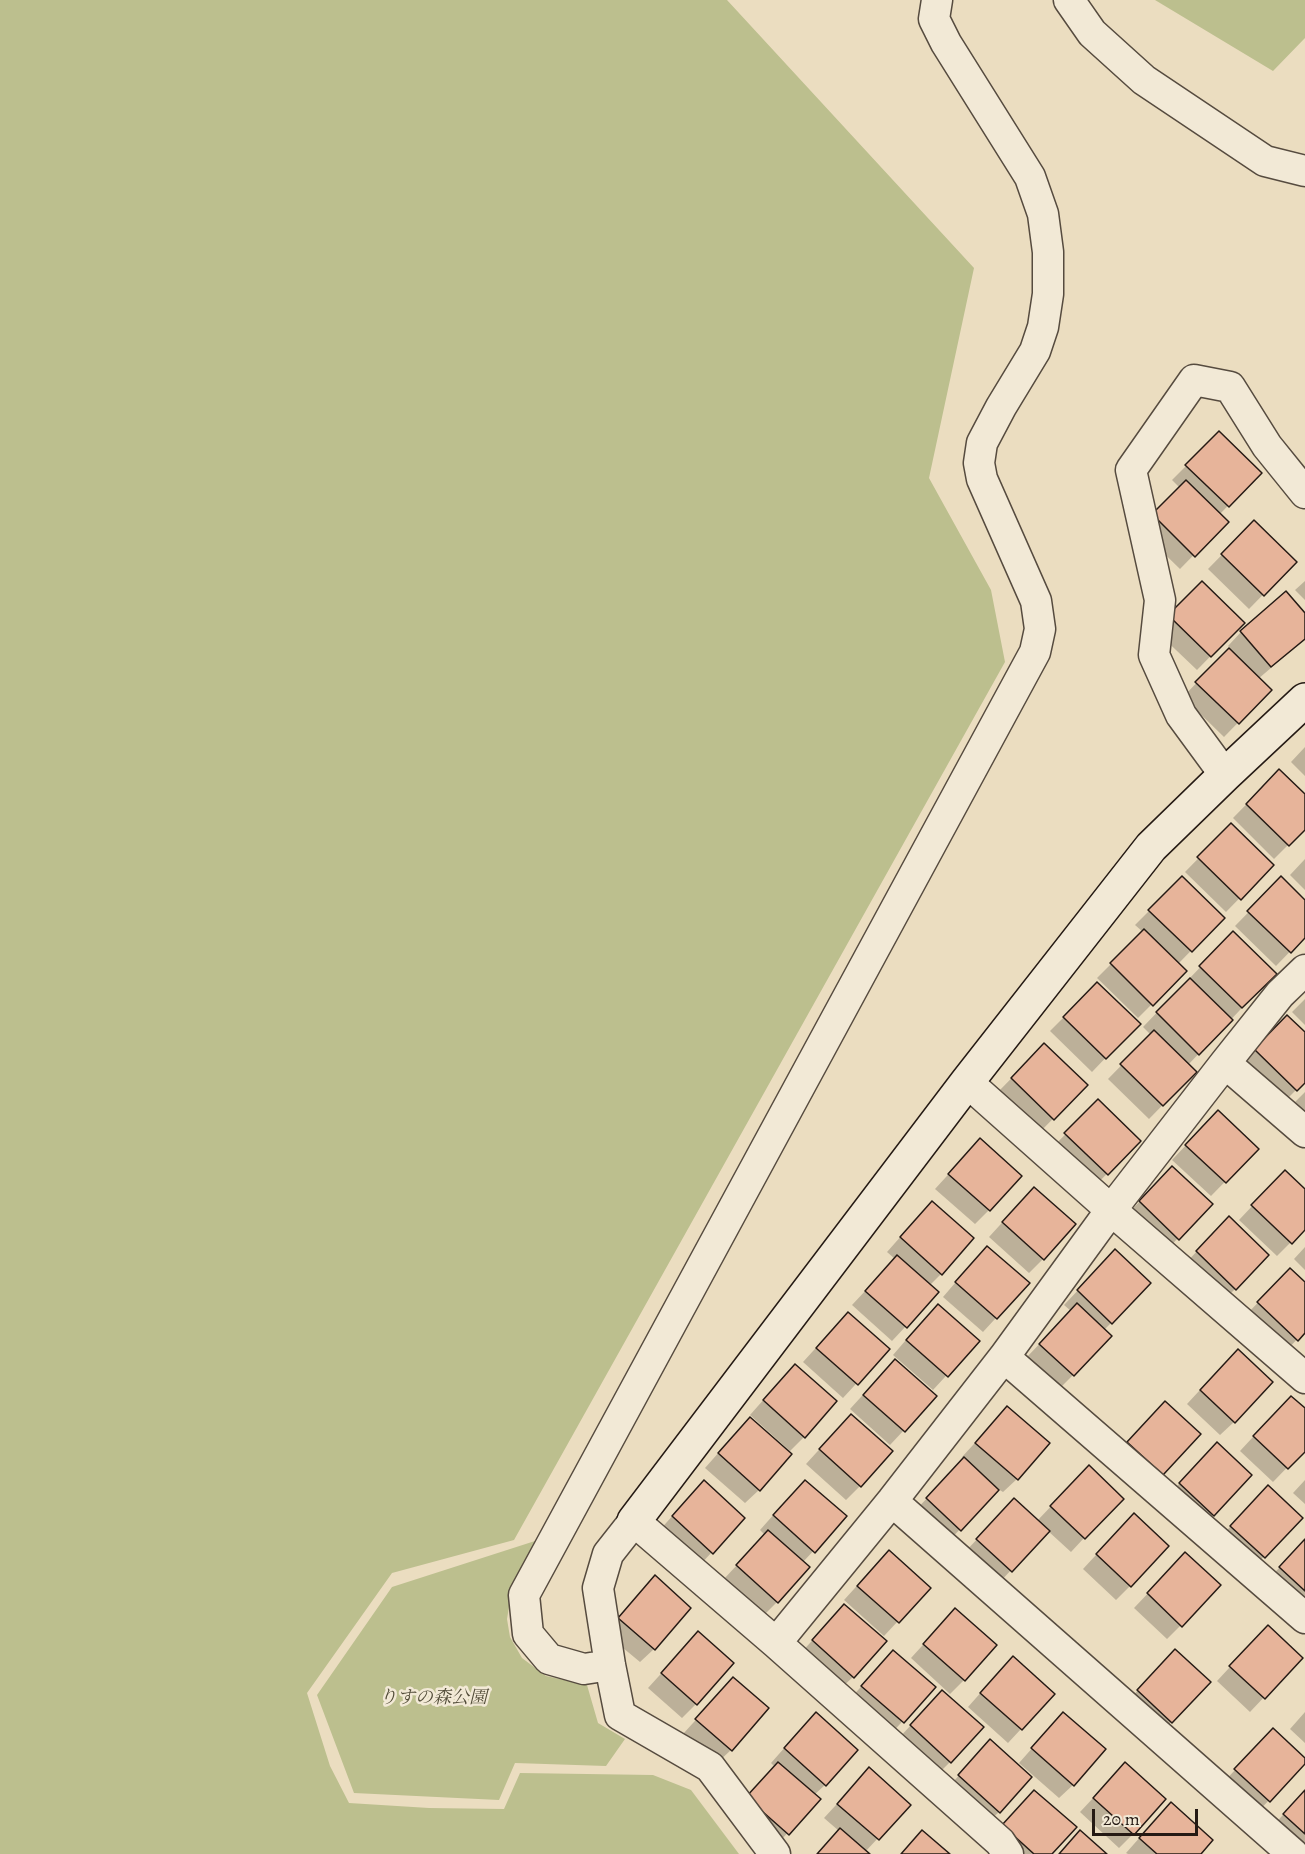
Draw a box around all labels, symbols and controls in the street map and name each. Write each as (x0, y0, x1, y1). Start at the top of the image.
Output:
park label: りすの森公園 (379, 1688, 487, 1710)
scale bar (1095, 1797, 1202, 1835)
text: 20 m (1103, 1807, 1140, 1831)

